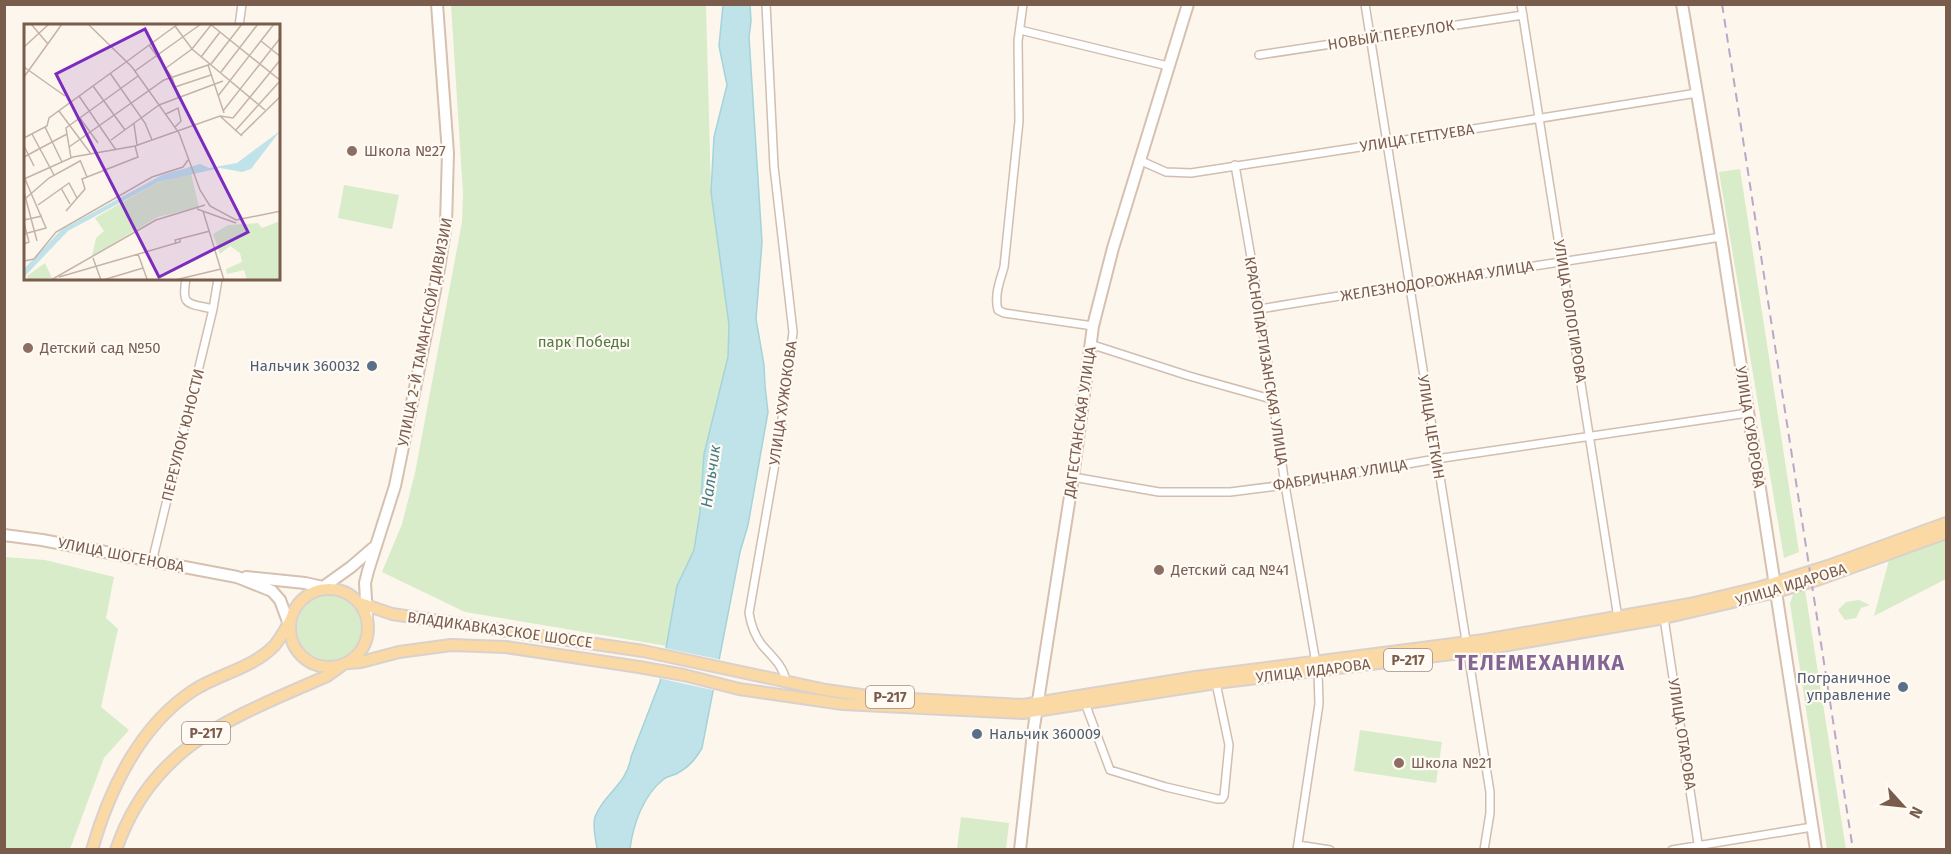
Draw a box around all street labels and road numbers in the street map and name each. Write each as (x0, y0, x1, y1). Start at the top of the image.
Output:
street label: НОВЫЙ ПЕРЕУЛОК (1326, 16, 1456, 54)
street label: УЛИЦА ГЕТТУЕВА (1359, 120, 1476, 156)
street label: УЛИЦА 2-Й ТАМАНСКОЙ ДИВИЗИИ (394, 216, 456, 448)
street label: УЛИЦА ВОЛОГИРОВА (1550, 238, 1590, 384)
street label: КРАСНОПАРТИЗАНСКАЯ УЛИЦА (1241, 255, 1291, 467)
street label: ЖЕЛЕЗНОДОРОЖНАЯ УЛИЦА (1339, 257, 1535, 305)
street label: УЛИЦА ХУЖОКОВА (765, 339, 801, 467)
street label: ДАГЕСТАНСКАЯ УЛИЦА (1060, 345, 1100, 500)
street label: УЛИЦА СУВОРОВА (1731, 365, 1769, 490)
street label: ПЕРЕУЛОК ЮНОСТИ (158, 367, 208, 503)
street label: УЛИЦА ЦЕТКИН (1414, 374, 1448, 480)
street label: ФАБРИЧНАЯ УЛИЦА (1271, 455, 1409, 495)
street label: УЛИЦА ШОГЕНОВА (56, 534, 186, 576)
street label: УЛИЦА ИДАРОВА (1733, 559, 1849, 610)
street label: ВЛАДИКАВКАЗСКОЕ ШОССЕ (406, 608, 594, 652)
road number: Р-217 (1384, 649, 1432, 671)
street label: УЛИЦА ИДАРОВА (1255, 655, 1372, 687)
street label: УЛИЦА ОТАРОВА (1664, 677, 1700, 791)
road number: Р-217 (866, 686, 914, 708)
road number: Р-217 (182, 722, 230, 744)

